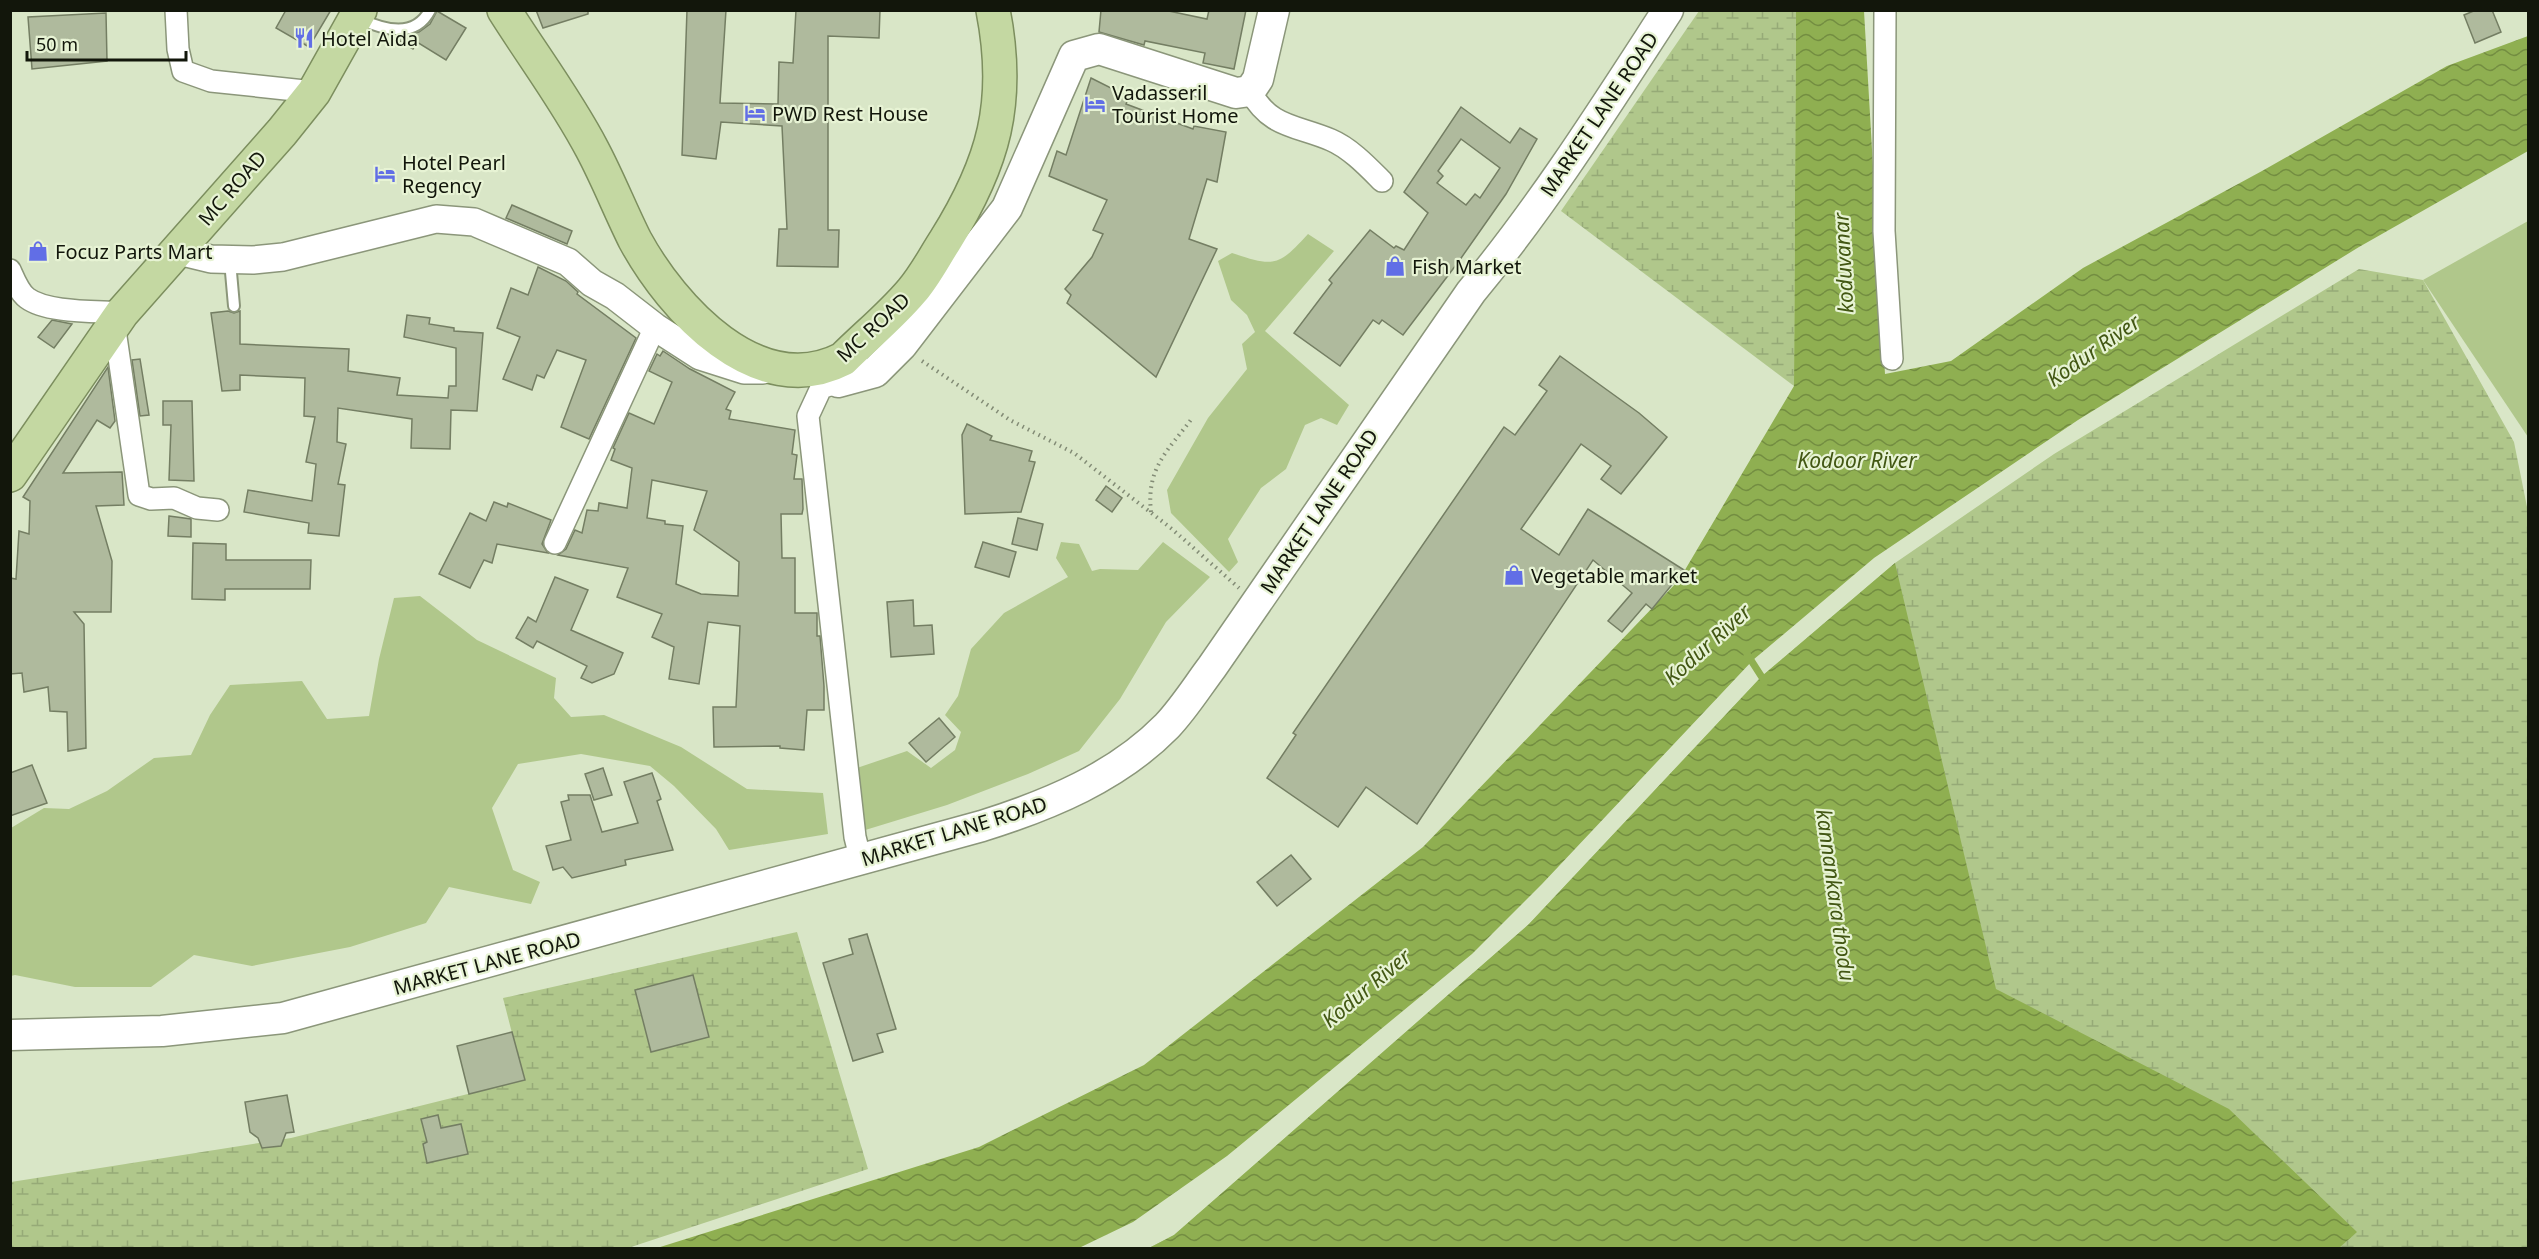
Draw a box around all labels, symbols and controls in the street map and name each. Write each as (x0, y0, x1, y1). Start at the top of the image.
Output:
scale bar (27, 24, 186, 62)
place label: Hotel Aida (321, 25, 418, 52)
restaurant icon: Hotel Aida (292, 26, 316, 50)
street label: MARKET LANE ROAD (1534, 26, 1664, 202)
text: 50 m (36, 32, 78, 56)
place label: Vadasseril Tourist Home (1112, 79, 1239, 129)
hotel icon: Vadasseril Tourist Home (1083, 92, 1107, 116)
place label: PWD Rest House (772, 100, 928, 127)
hotel icon: PWD Rest House (743, 101, 767, 125)
street label: MC ROAD (192, 145, 272, 231)
place label: Hotel Pearl Regency (402, 149, 506, 199)
hotel icon: Hotel Pearl Regency (373, 162, 397, 186)
water label: koduvanar (1826, 211, 1860, 314)
place label: Focuz Parts Mart (55, 238, 212, 265)
shop icon: Focuz Parts Mart (26, 239, 50, 263)
place label: Fish Market (1412, 253, 1521, 280)
shop icon: Fish Market (1383, 254, 1407, 278)
street label: MC ROAD (831, 286, 915, 368)
water label: Kodur River (2041, 307, 2147, 392)
street label: MARKET LANE ROAD (1254, 423, 1384, 599)
water label: Kodoor River (1797, 446, 1918, 474)
place label: Vegetable market (1531, 562, 1697, 589)
shop icon: Vegetable market (1502, 563, 1526, 587)
water label: Kodur River (1658, 596, 1758, 690)
street label: MARKET LANE ROAD (858, 790, 1050, 872)
water label: kannankara thodu (1810, 807, 1862, 983)
street label: MARKET LANE ROAD (390, 925, 584, 1001)
water label: Kodur River (1316, 942, 1418, 1033)

